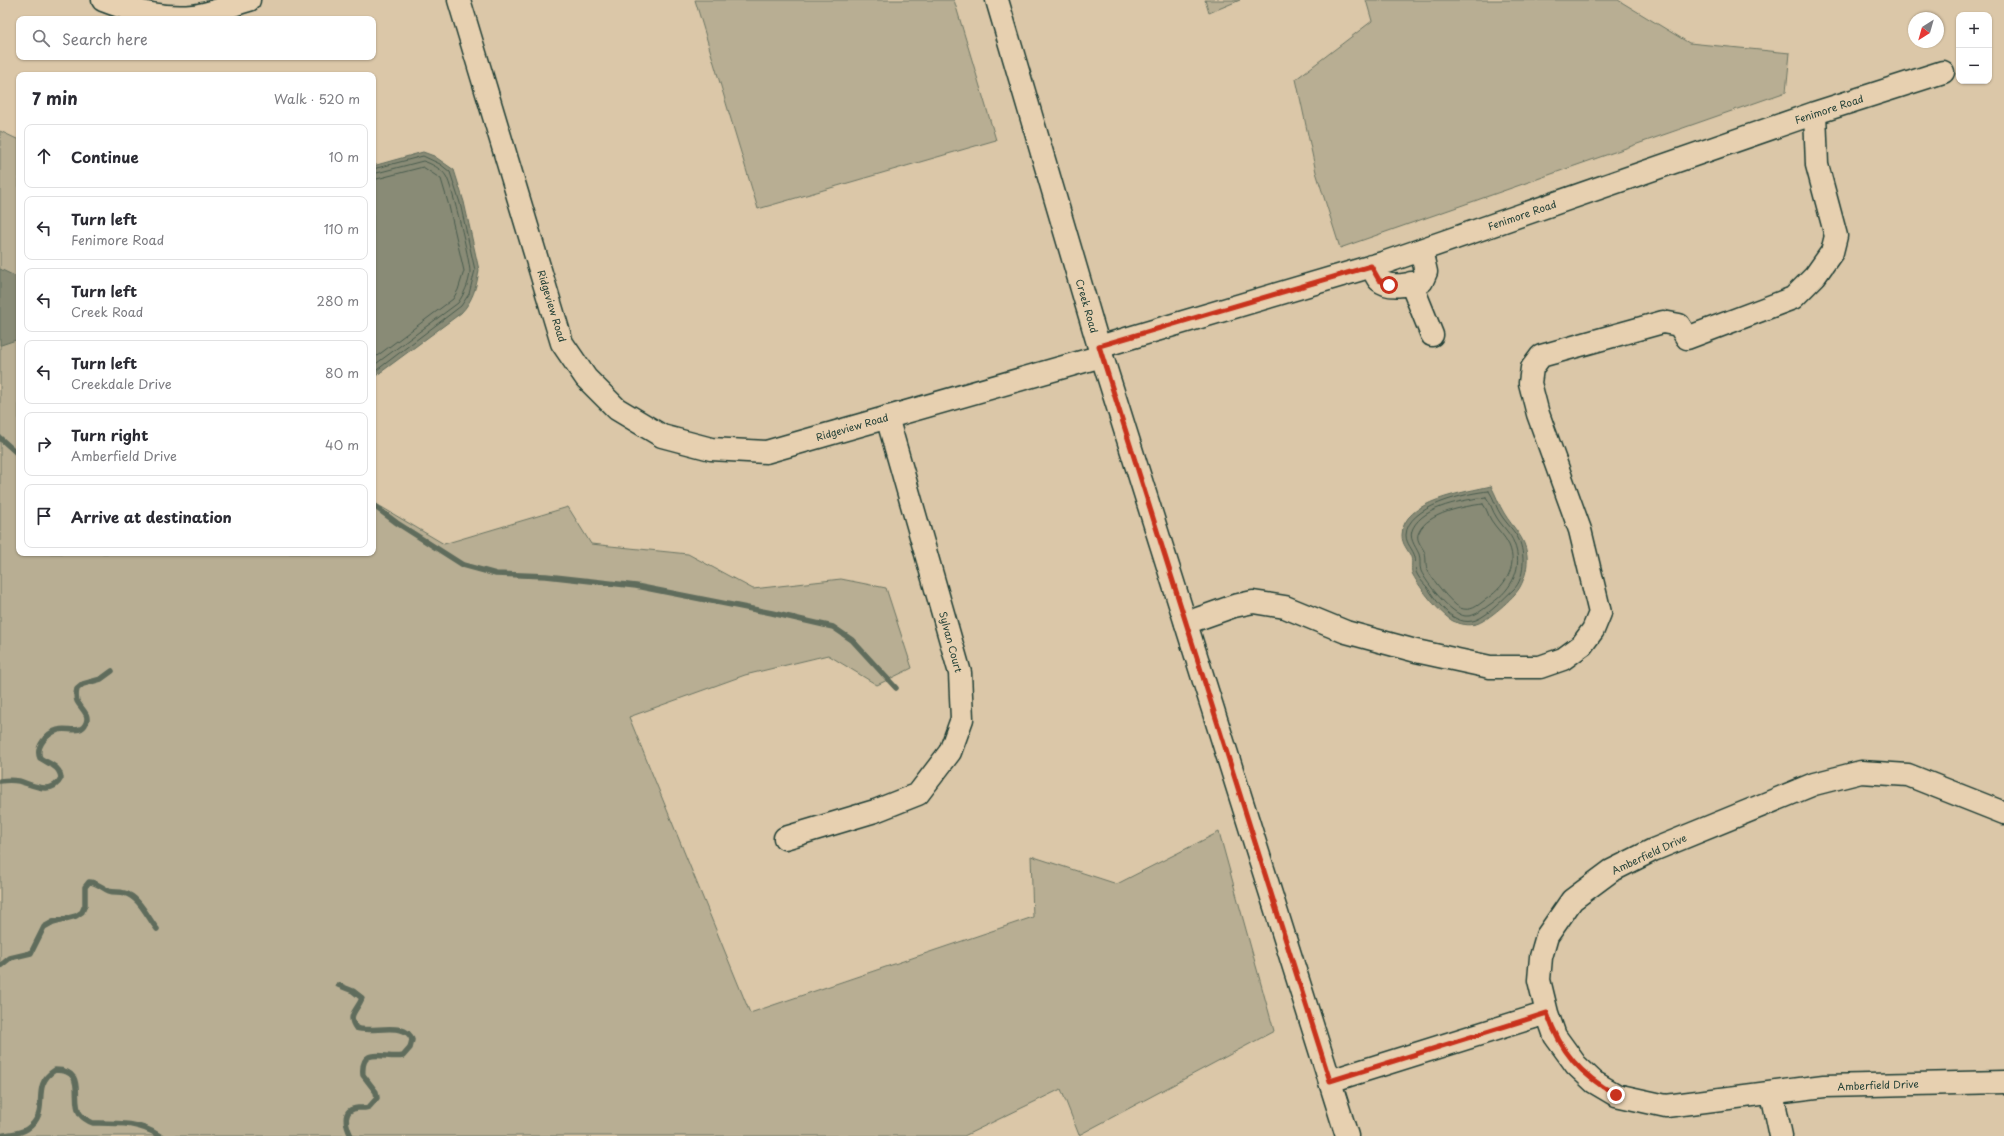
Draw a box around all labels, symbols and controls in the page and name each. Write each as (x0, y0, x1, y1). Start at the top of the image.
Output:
north arrow (1908, 12, 1944, 48)
map controls (1956, 12, 1992, 84)
button: + (1956, 12, 1992, 48)
search box (16, 16, 376, 60)
icon: search (30, 27, 52, 49)
text: Search here (62, 27, 148, 50)
button: − (1956, 48, 1992, 84)
text: 7 min (32, 85, 78, 111)
text: Walk · 520 m (274, 89, 360, 108)
street label: Fenimore Road (1792, 90, 1865, 127)
icon: ahead (33, 145, 55, 167)
text: Continue (71, 145, 139, 168)
text: 10 m (329, 147, 359, 166)
street label: Fenimore Road (1485, 196, 1558, 233)
text: Turn left (71, 207, 137, 230)
icon: left (33, 217, 55, 239)
text: 110 m (324, 219, 359, 238)
text: Fenimore Road (71, 230, 164, 249)
street label: Ridgeview Road (534, 268, 571, 344)
route start (1380, 276, 1398, 294)
street label: Creek Road (1073, 277, 1102, 335)
text: Turn left (71, 279, 137, 302)
icon: left (33, 289, 55, 311)
text: 280 m (317, 291, 359, 310)
text: Creek Road (71, 302, 143, 321)
text: Turn left (71, 351, 137, 374)
icon: left (33, 361, 55, 383)
text: 80 m (325, 363, 359, 382)
text: Creekdale Drive (71, 374, 172, 393)
street label: Ridgeview Road (814, 409, 890, 444)
text: Turn right (71, 423, 148, 446)
icon: right (33, 433, 55, 455)
text: 40 m (325, 435, 359, 454)
text: Amberfield Drive (71, 446, 177, 465)
icon: arrive (33, 505, 55, 527)
text: Arrive at destination (71, 505, 232, 528)
street label: Sylvan Court (936, 610, 967, 674)
street label: Amberfield Drive (1609, 830, 1689, 878)
street label: Amberfield Drive (1837, 1076, 1919, 1093)
route end (1607, 1086, 1625, 1104)

